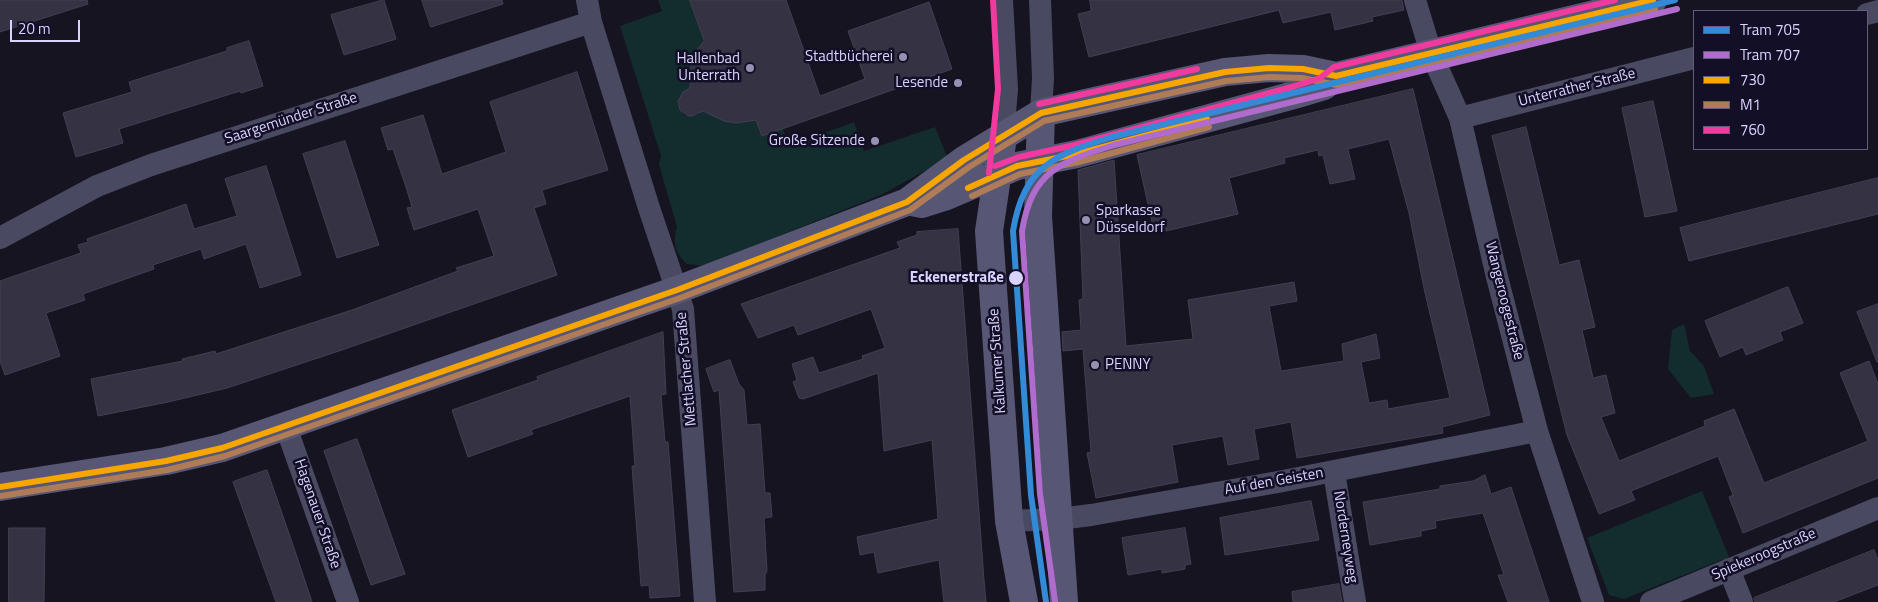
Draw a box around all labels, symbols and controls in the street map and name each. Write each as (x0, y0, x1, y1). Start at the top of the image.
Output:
scale bar (12, 10, 82, 42)
legend (1693, 10, 1868, 150)
text: 20 m (18, 17, 51, 40)
text: Tram 705 (1740, 18, 1800, 41)
text: Tram 707 (1740, 43, 1800, 66)
place label: Stadtbücherei (805, 48, 893, 66)
place label: Hallenbad Unterrath (676, 50, 740, 85)
marker: Stadtbücherei (897, 51, 909, 63)
marker: Hallenbad Unterrath (744, 62, 756, 74)
street label: Unterrather Straße (1517, 65, 1637, 111)
text: 730 (1740, 68, 1765, 91)
place label: Lesende (895, 74, 948, 92)
marker: Lesende (952, 77, 964, 89)
street label: Saargemünder Straße (222, 89, 360, 149)
text: M1 (1740, 93, 1761, 116)
text: 760 (1740, 118, 1765, 141)
place label: Große Sitzende (769, 132, 865, 150)
marker: Große Sitzende (869, 135, 881, 147)
place label: Sparkasse Düsseldorf (1096, 202, 1165, 237)
marker: Sparkasse Düsseldorf (1080, 214, 1092, 226)
street label: Wangeroogestraße (1481, 240, 1527, 362)
place label: Eckenerstraße (910, 269, 1004, 287)
marker: Eckenerstraße (1007, 269, 1025, 287)
street label: Kalkumer Straße (985, 308, 1011, 414)
street label: Mettlacher Straße (673, 311, 701, 427)
place label: PENNY (1105, 356, 1151, 374)
marker: PENNY (1089, 359, 1101, 371)
street label: Hagenauer Straße (290, 457, 344, 571)
street label: Auf den Geisten (1223, 464, 1325, 500)
street label: Norderneyweg (1329, 490, 1361, 584)
street label: Spiekeroogstraße (1709, 525, 1819, 585)

